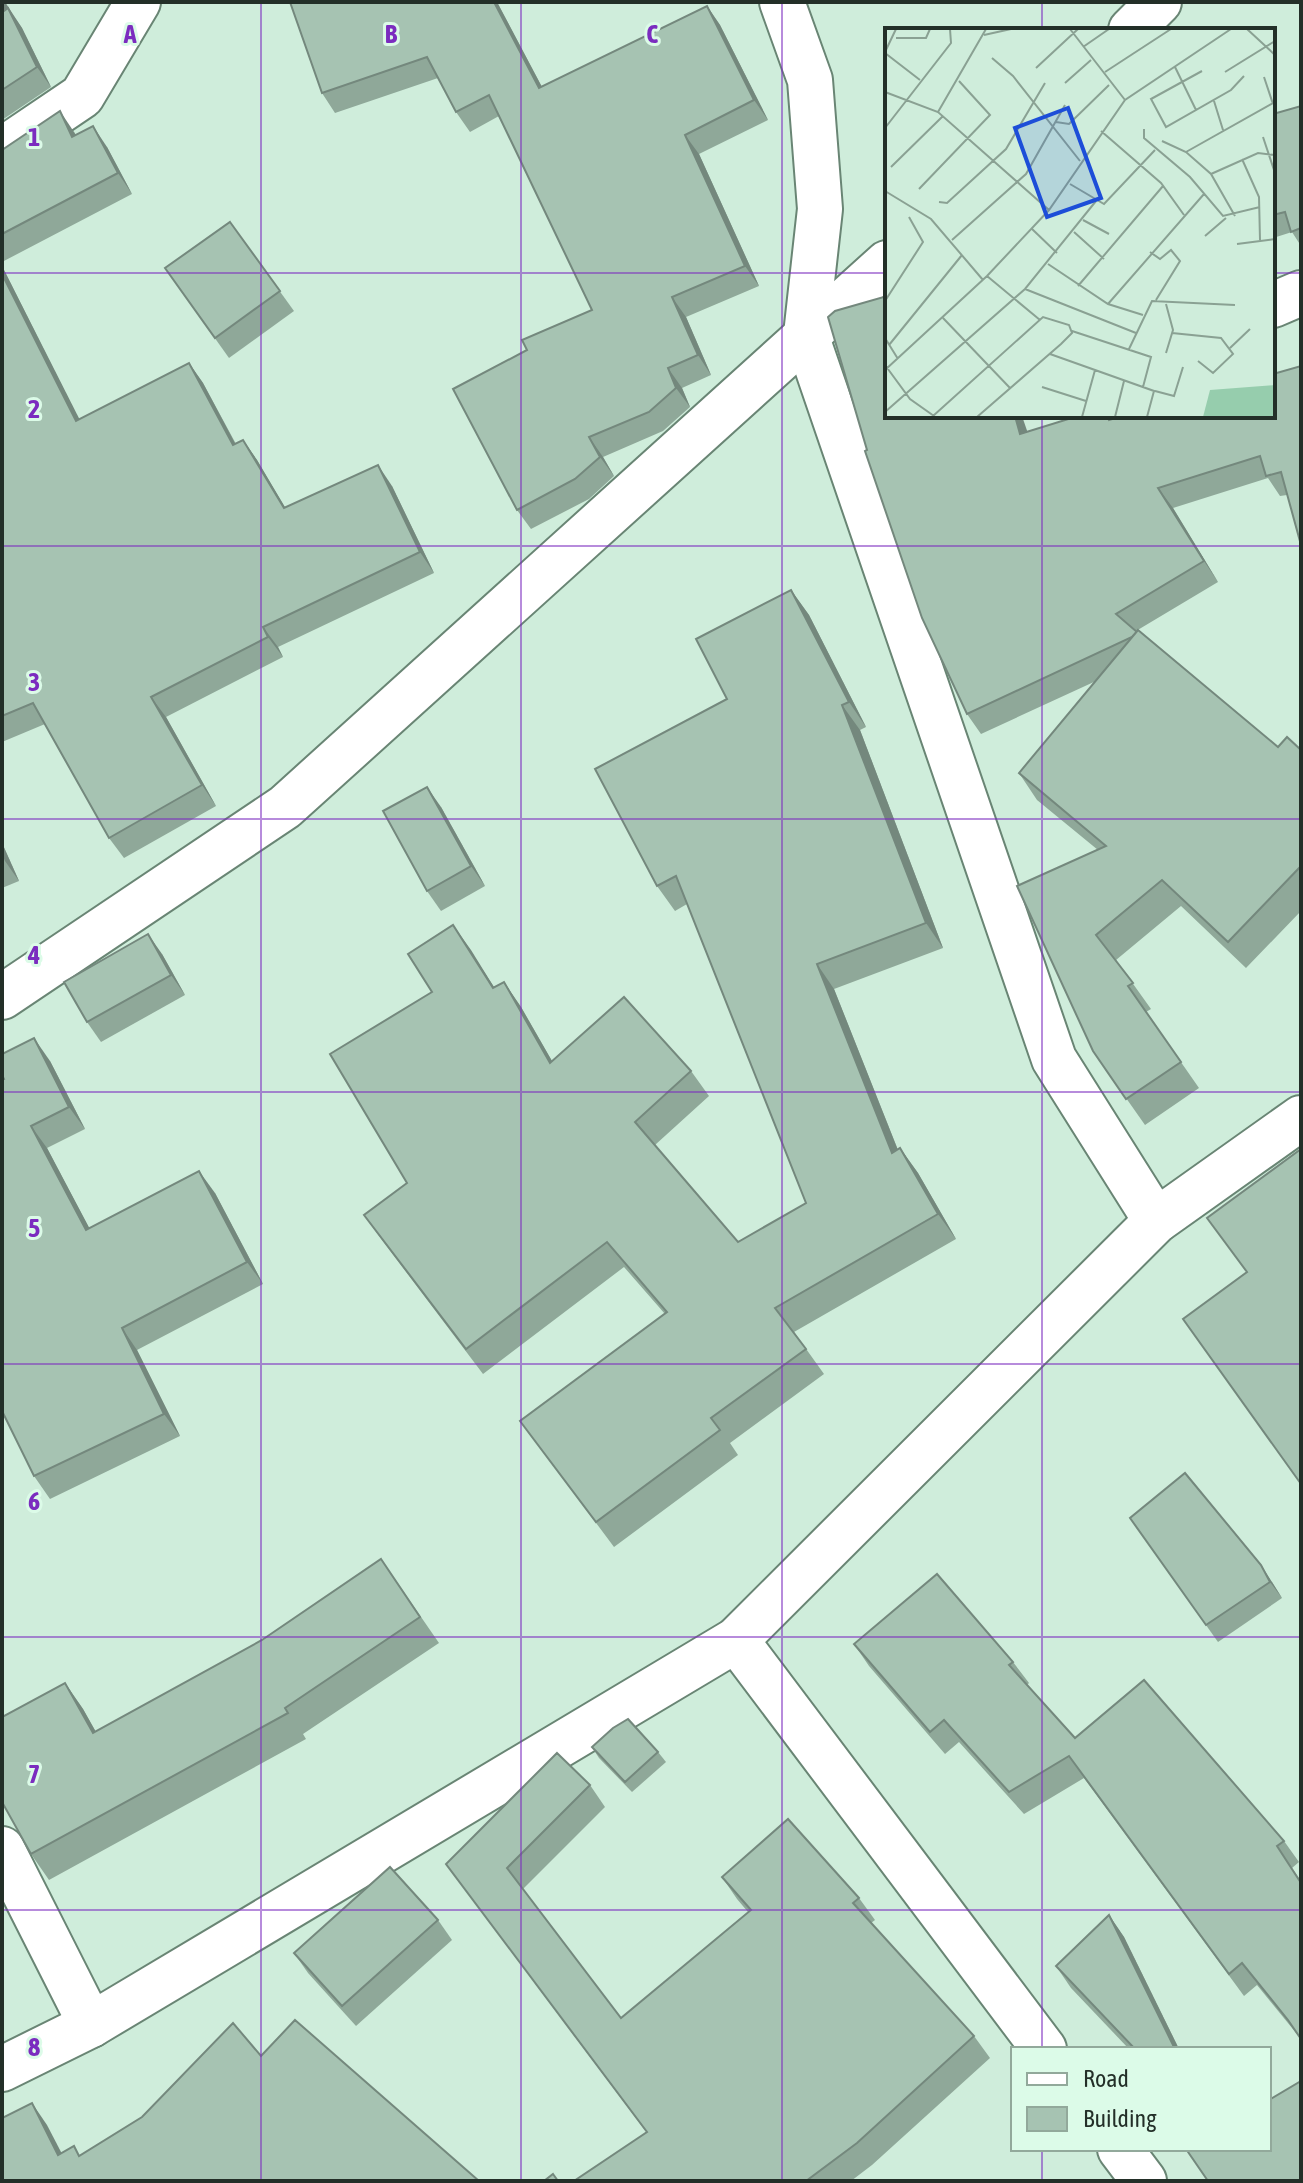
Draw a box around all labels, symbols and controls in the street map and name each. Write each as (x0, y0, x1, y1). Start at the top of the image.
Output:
text: A (123, 19, 137, 49)
text: B (385, 19, 398, 49)
text: C (646, 19, 658, 49)
inset map (885, 28, 1275, 418)
text: 1 (28, 122, 40, 152)
text: 2 (28, 394, 40, 424)
text: 3 (28, 667, 40, 697)
text: 4 (27, 940, 40, 970)
text: 5 (28, 1213, 40, 1243)
text: 6 (28, 1486, 40, 1516)
text: 7 (28, 1759, 40, 1789)
text: 8 (28, 2032, 40, 2062)
legend (1011, 2047, 1271, 2151)
text: Road (1083, 2065, 1129, 2092)
text: Building (1083, 2105, 1157, 2132)

